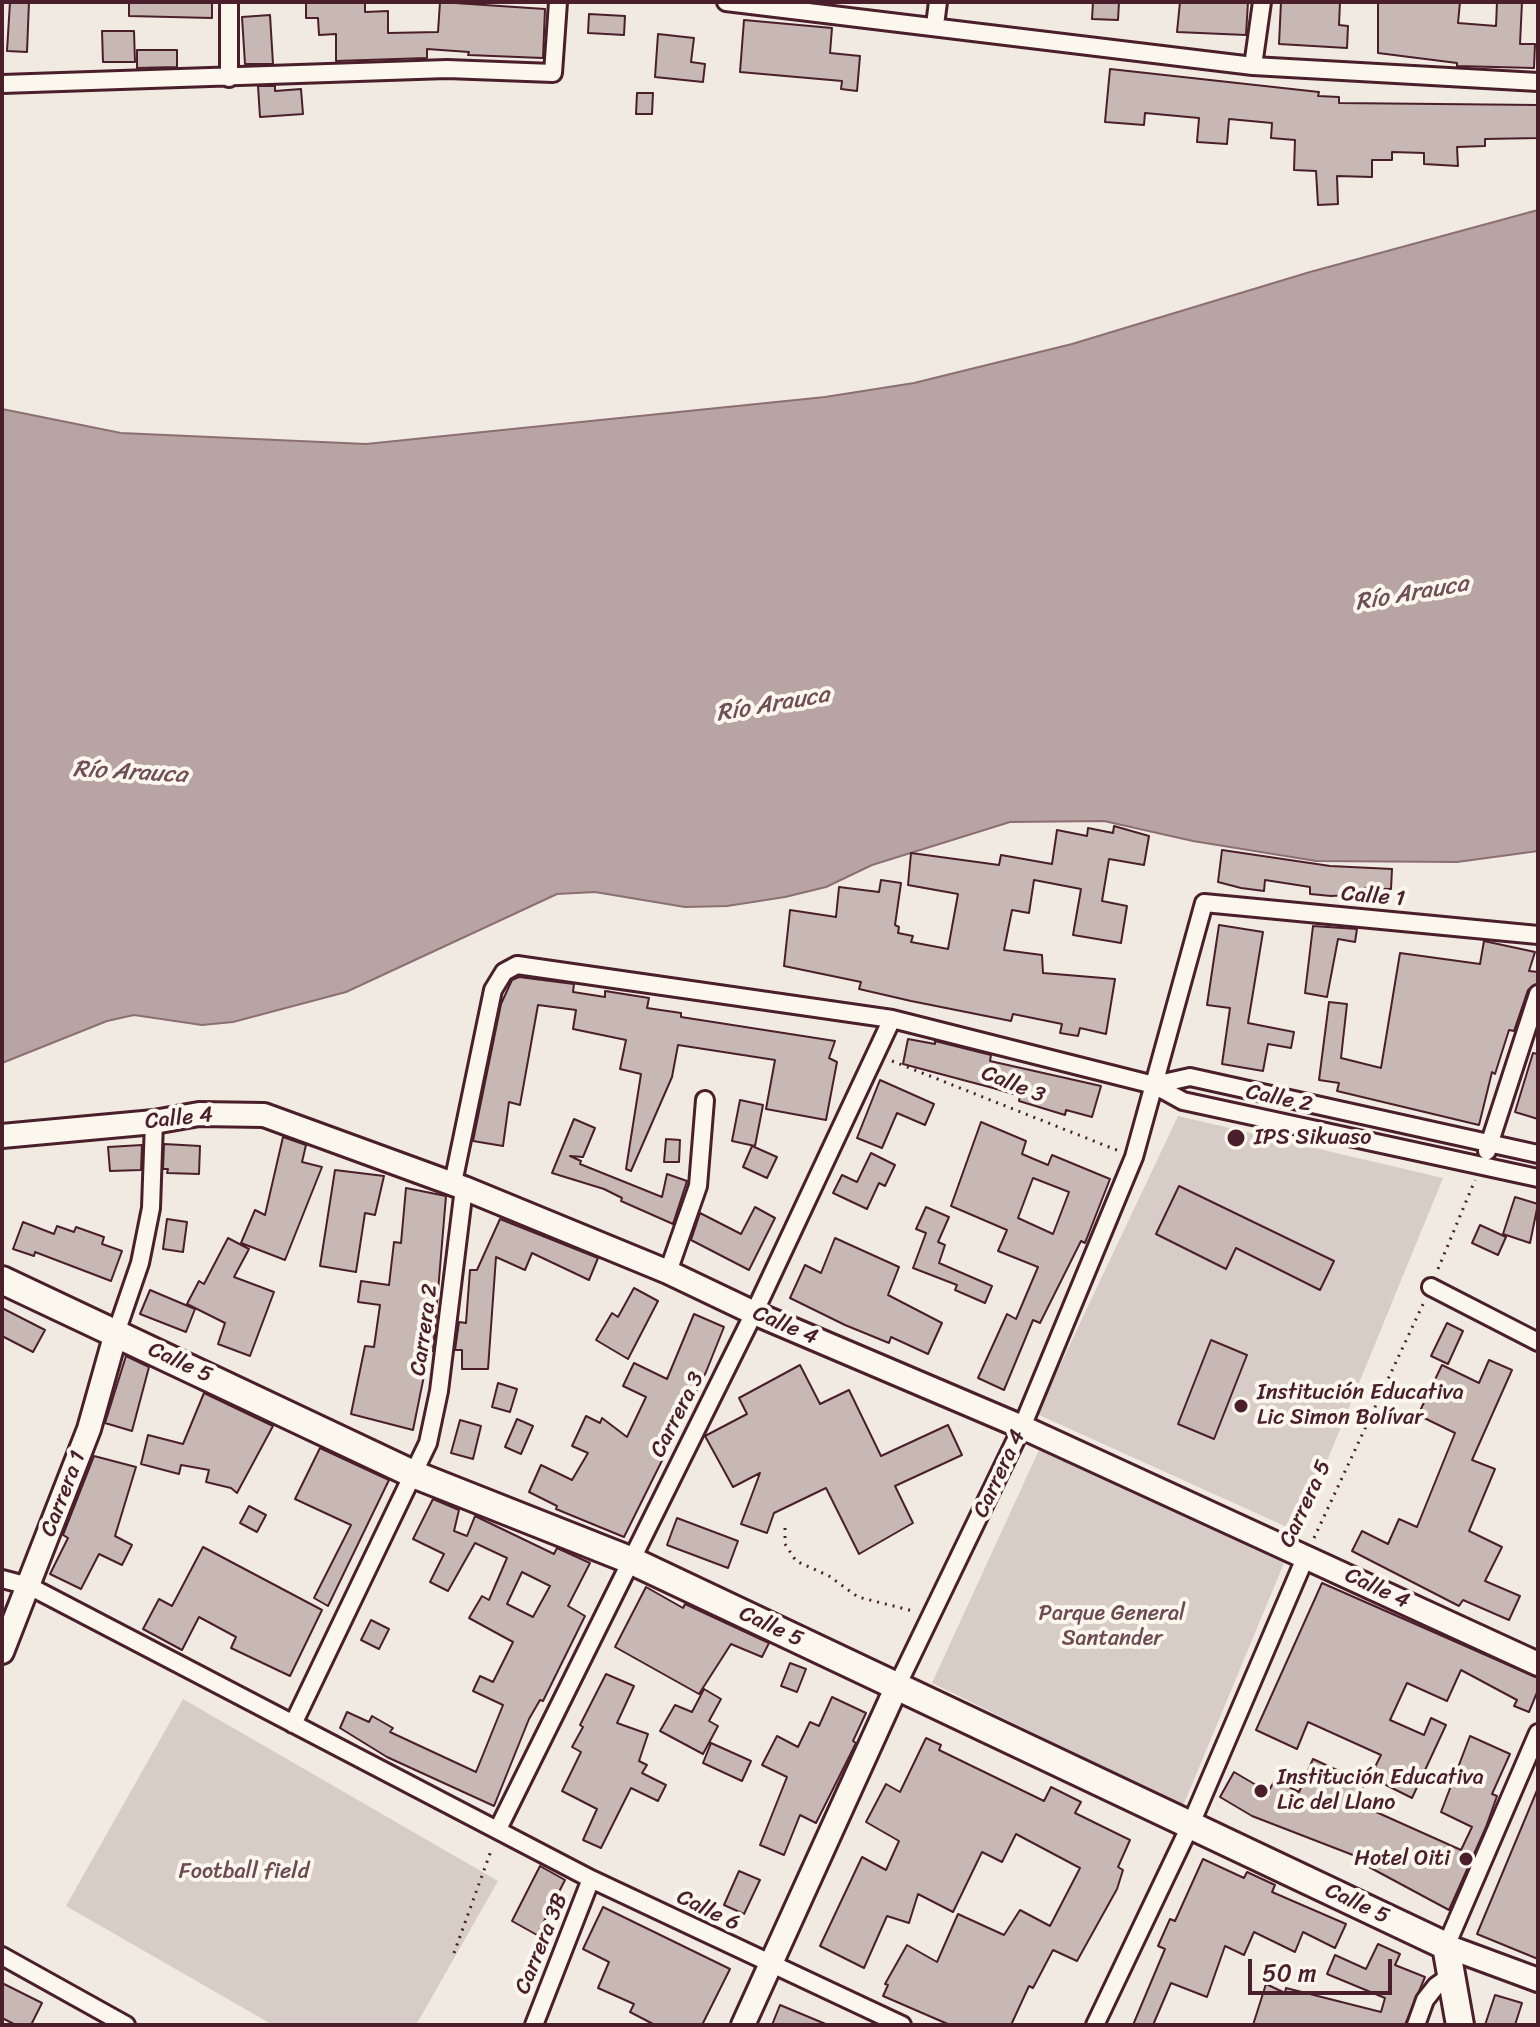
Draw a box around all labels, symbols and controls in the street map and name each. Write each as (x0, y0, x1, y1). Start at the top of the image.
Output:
water label: Río Arauca (1353, 570, 1471, 618)
water label: Río Arauca (714, 681, 832, 729)
water label: Río Arauca (72, 756, 188, 790)
street label: Calle 1 (1340, 881, 1406, 913)
street label: Calle 3 (977, 1060, 1049, 1110)
street label: Calle 2 (1243, 1079, 1315, 1119)
street label: Calle 4 (144, 1102, 214, 1136)
place label: IPS Sikuaso (1254, 1125, 1371, 1151)
marker: IPS Sikuaso (1225, 1127, 1247, 1149)
street label: Carrera 2 (405, 1282, 445, 1378)
street label: Calle 4 (749, 1301, 821, 1351)
street label: Calle 5 (144, 1337, 216, 1389)
street label: Carrera 3 (645, 1368, 711, 1462)
place label: Institución Educativa Lic Simon Bolívar (1257, 1380, 1464, 1432)
marker: Institución Educativa Lic Simon Bolívar (1232, 1397, 1250, 1415)
street label: Carrera 4 (968, 1426, 1032, 1522)
street label: Carrera 1 (36, 1448, 92, 1540)
street label: Carrera 5 (1274, 1456, 1338, 1552)
street label: Calle 4 (1341, 1563, 1413, 1615)
street label: Calle 5 (735, 1601, 807, 1653)
park label: Parque General Santander (1039, 1601, 1185, 1652)
place label: Institución Educativa Lic del Llano (1277, 1765, 1484, 1816)
marker: Institución Educativa Lic del Llano (1252, 1782, 1270, 1800)
place label: Hotel Oiti (1354, 1846, 1450, 1872)
marker: Hotel Oiti (1457, 1850, 1475, 1868)
park label: Football field (179, 1859, 309, 1885)
street label: Calle 5 (1321, 1878, 1393, 1930)
street label: Calle 6 (672, 1884, 744, 1938)
street label: Carrera 3B (510, 1890, 574, 1998)
scale bar (1252, 1943, 1396, 1993)
text: 50 m (1262, 1952, 1317, 1994)

